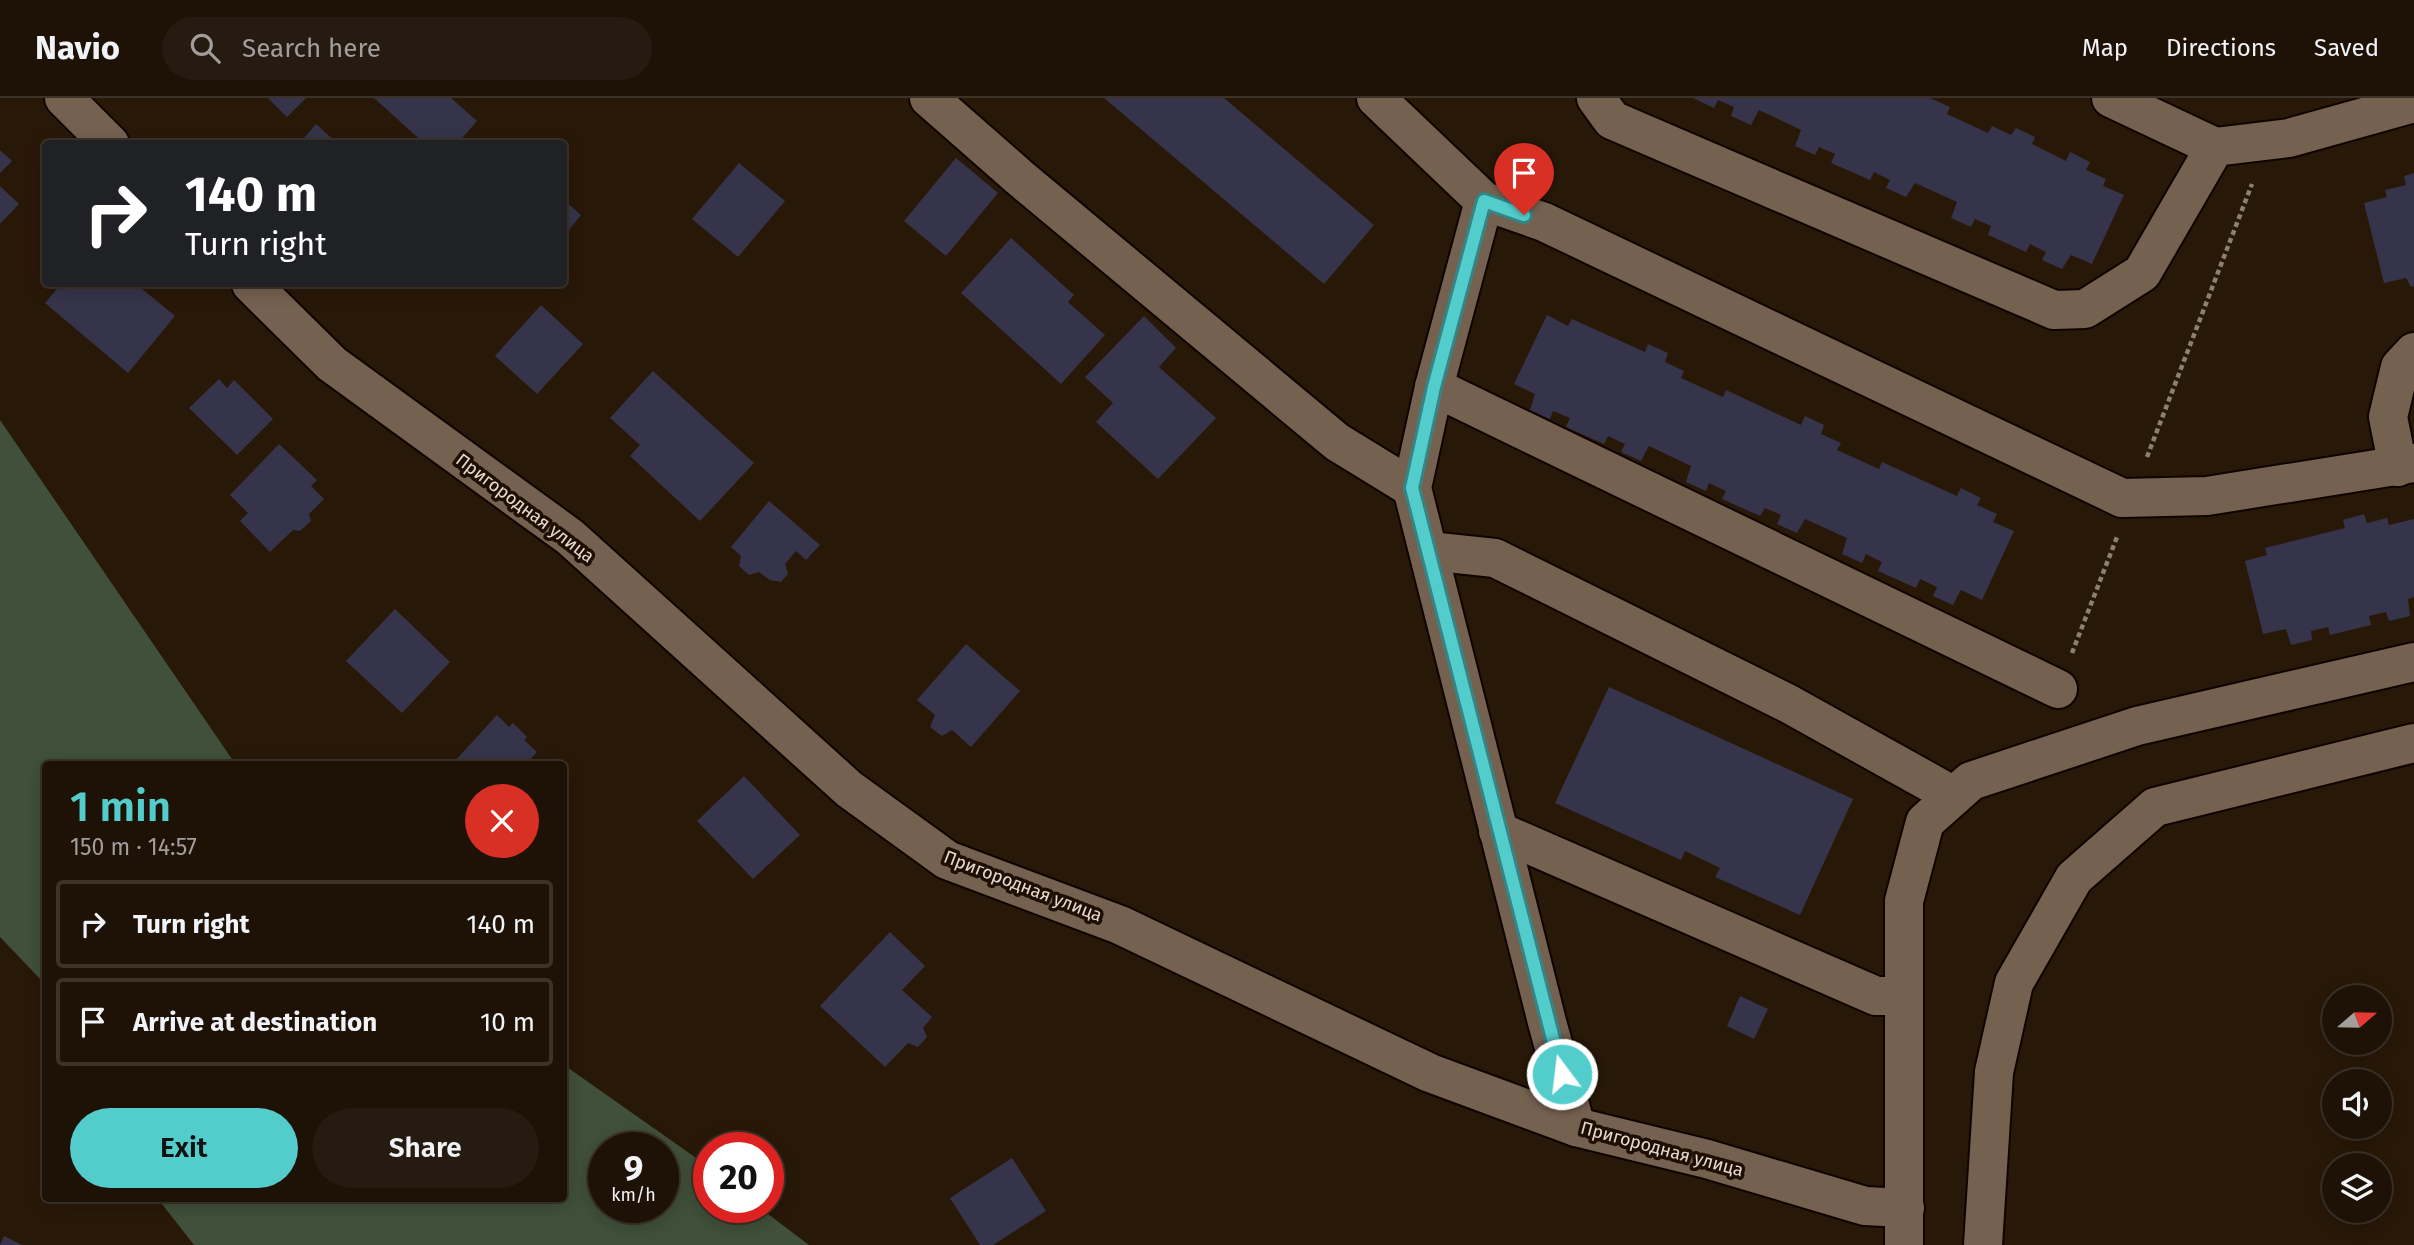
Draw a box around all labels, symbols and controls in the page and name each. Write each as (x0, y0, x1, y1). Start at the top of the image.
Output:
search box (162, 17, 652, 80)
text: Navio (35, 28, 120, 68)
icon: search (186, 29, 224, 67)
text: Search here (242, 33, 381, 64)
text: Map (2082, 34, 2128, 62)
text: Directions (2166, 34, 2276, 62)
text: Saved (2314, 34, 2379, 62)
pin (1494, 143, 1554, 215)
icon: arrive (1505, 154, 1543, 192)
text: 140 m (185, 165, 317, 224)
icon: right (70, 168, 161, 259)
text: Turn right (185, 225, 327, 263)
street label: Пригородная улица (451, 449, 599, 567)
text: 1 min (70, 782, 171, 832)
button: close (465, 784, 539, 858)
text: 150 m · 14:57 (70, 833, 197, 861)
street label: Пригородная улица (941, 846, 1105, 926)
icon: right (74, 905, 112, 943)
text: Turn right (133, 909, 250, 940)
text: 140 m (466, 909, 535, 940)
north arrow (2322, 985, 2392, 1055)
map controls (2322, 985, 2392, 1223)
icon: arrive (74, 1003, 112, 1041)
text: Arrive at destination (133, 1007, 377, 1038)
text: 10 m (480, 1007, 535, 1038)
position arrow (1525, 1037, 1599, 1111)
button: sound (2322, 1069, 2392, 1139)
button: Exit (70, 1108, 298, 1188)
button: Share (312, 1108, 539, 1188)
street label: Пригородная улица (1578, 1117, 1746, 1181)
speed limit sign: 20 (693, 1132, 784, 1223)
text: 9 (624, 1147, 643, 1189)
button: layers (2322, 1153, 2392, 1223)
text: km/h (611, 1184, 656, 1206)

